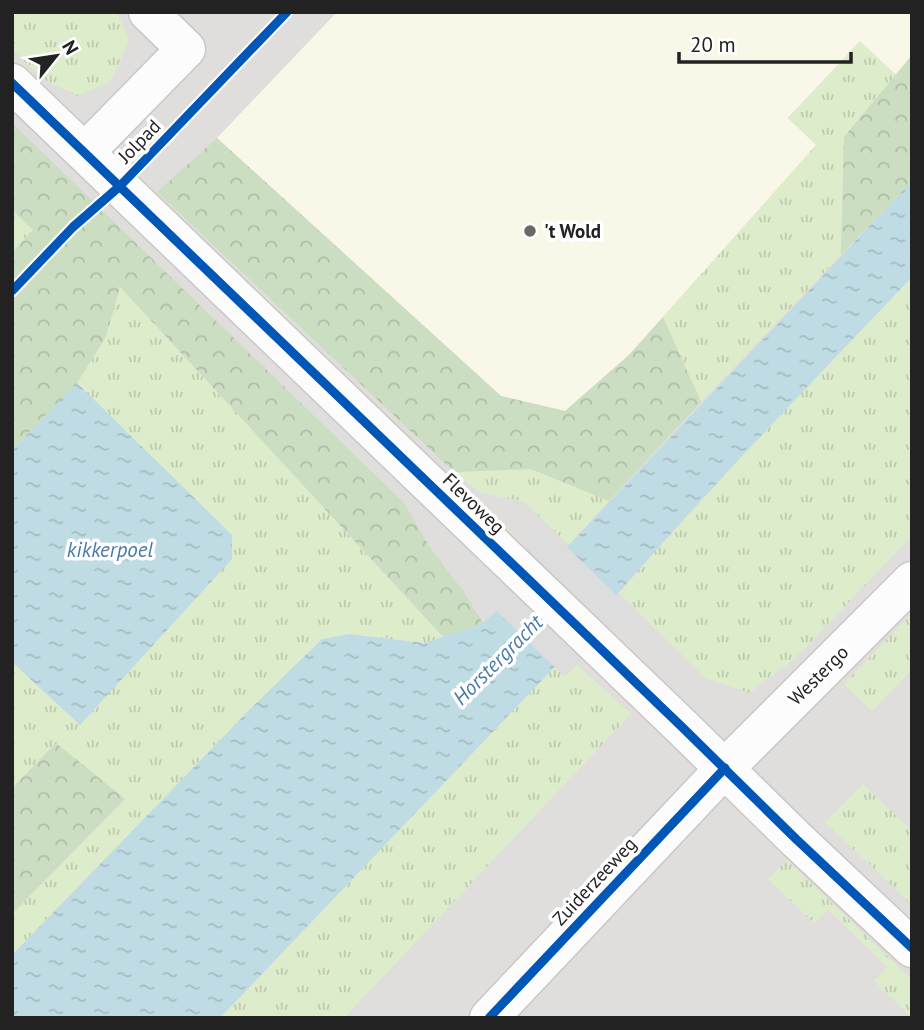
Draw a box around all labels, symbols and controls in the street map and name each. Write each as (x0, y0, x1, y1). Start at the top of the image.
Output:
north arrow (21, 21, 91, 91)
scale bar (679, 21, 850, 65)
text: 20 m (690, 31, 736, 58)
text: N (57, 36, 84, 59)
street label: Jolpad (112, 114, 165, 168)
place label: 't Wold (544, 219, 601, 243)
marker: 't Wold (522, 223, 538, 239)
street label: Flevoweg (438, 468, 510, 538)
water label: kikkerpoel (67, 536, 153, 563)
water label: Horstergracht (447, 608, 549, 710)
street label: Westergo (783, 640, 853, 710)
street label: Zuiderzeeweg (547, 832, 641, 930)

